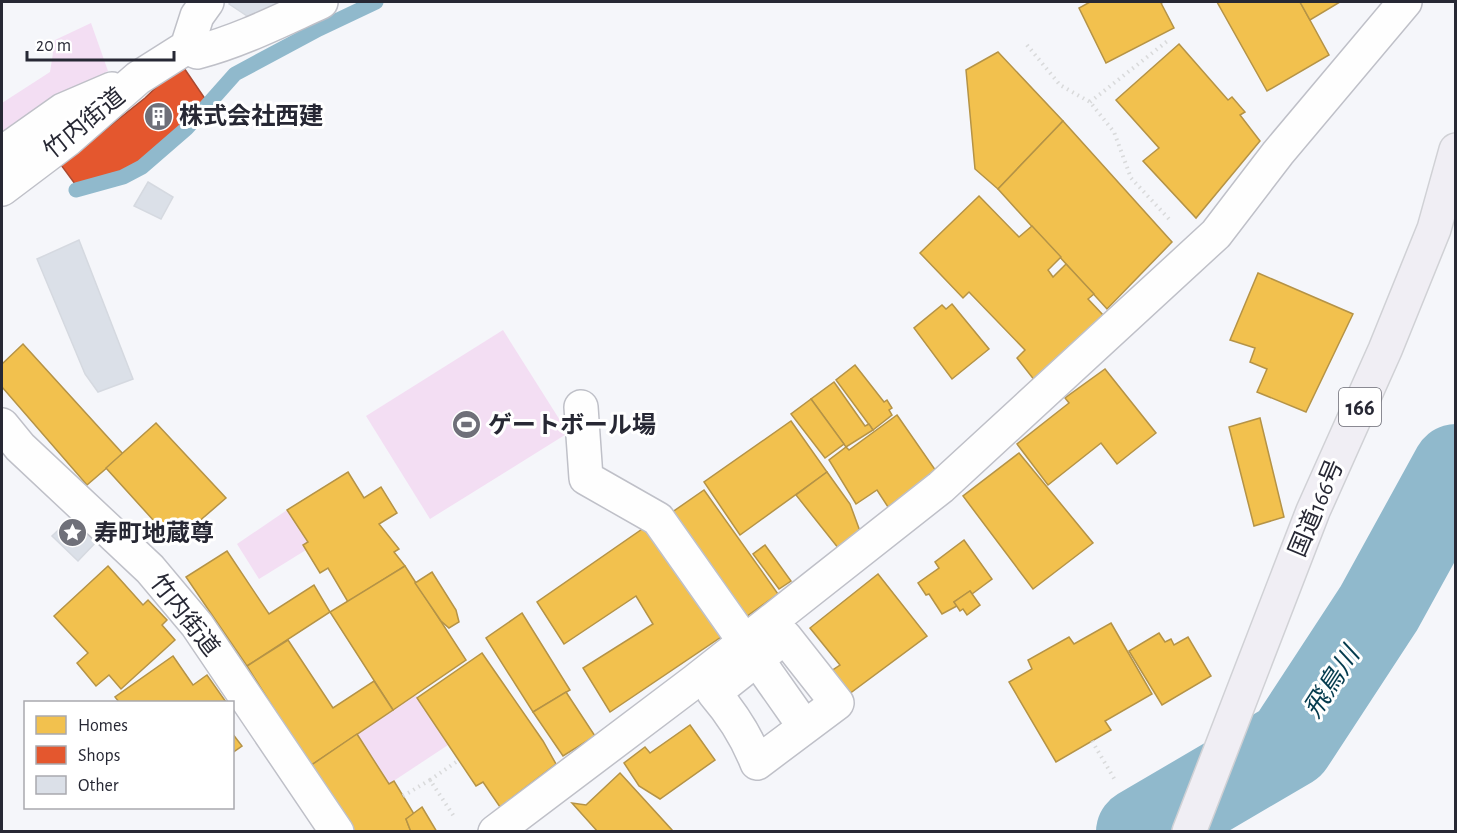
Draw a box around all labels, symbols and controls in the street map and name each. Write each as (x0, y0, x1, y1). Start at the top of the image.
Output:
scale bar (27, 24, 174, 62)
text: 20 m (36, 37, 71, 55)
street label: 竹内街道 (39, 83, 129, 163)
building icon: 株式会社西建 (142, 100, 174, 132)
place label: 株式会社西建 (179, 103, 323, 129)
road number: 166 (1339, 388, 1381, 426)
sports icon: ゲートボール場 (451, 409, 483, 441)
place label: ゲートボール場 (488, 412, 656, 438)
street label: 国道166号 (1284, 456, 1348, 560)
place icon: 寿町地蔵尊 (57, 517, 89, 549)
place label: 寿町地蔵尊 (94, 520, 214, 546)
street label: 竹内街道 (145, 569, 225, 661)
water label: 飛鳥川 (1299, 640, 1366, 722)
legend (24, 701, 234, 809)
text: Homes (78, 717, 128, 735)
text: Shops (78, 747, 120, 765)
text: Other (78, 777, 119, 795)

